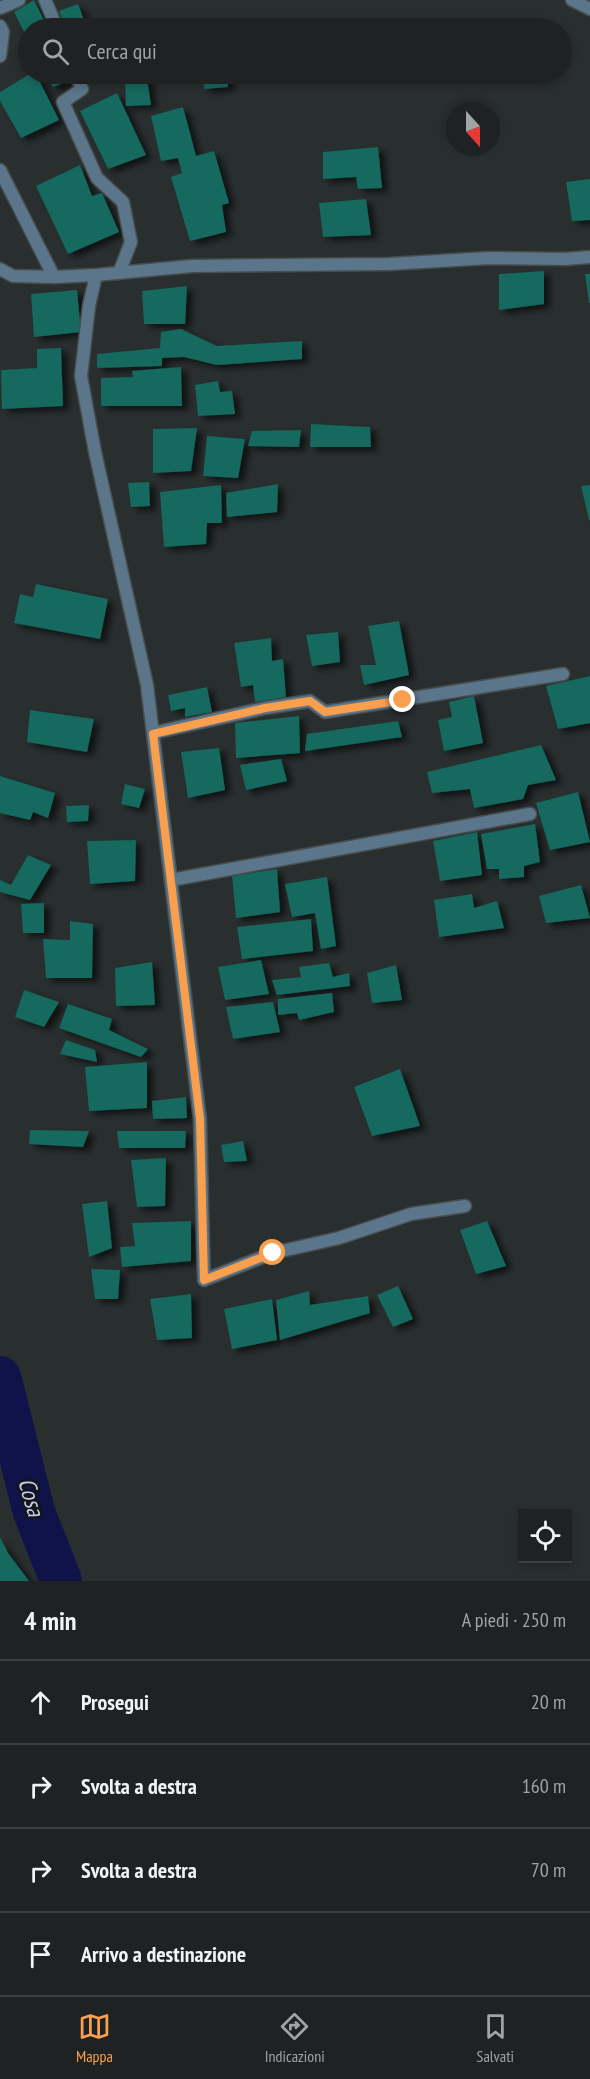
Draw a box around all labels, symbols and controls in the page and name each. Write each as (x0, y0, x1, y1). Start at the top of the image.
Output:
search box (18, 18, 572, 84)
icon: search (39, 35, 72, 68)
text: Cerca qui (87, 37, 157, 65)
north arrow (446, 102, 500, 156)
route end (389, 686, 415, 712)
route start (259, 1239, 285, 1265)
water label: Cosa (11, 1474, 52, 1521)
map controls (518, 1509, 572, 1563)
button: locate (518, 1509, 572, 1563)
text: 4 min (24, 1604, 77, 1637)
text: A piedi · 250 m (462, 1607, 566, 1633)
icon: ahead (24, 1686, 57, 1719)
text: Prosegui (81, 1688, 149, 1716)
text: 20 m (531, 1689, 566, 1715)
icon: right (24, 1770, 57, 1803)
text: Svolta a destra (81, 1772, 197, 1800)
text: 160 m (522, 1773, 566, 1799)
icon: right (24, 1854, 57, 1887)
text: Svolta a destra (81, 1856, 197, 1884)
text: 70 m (531, 1857, 566, 1883)
icon: arrive (24, 1938, 57, 1971)
text: Arrivo a destinazione (81, 1940, 246, 1968)
tab: Mappa (76, 2010, 113, 2066)
tab: Indicazioni (265, 2010, 325, 2066)
tab: Salvati (477, 2010, 514, 2066)

